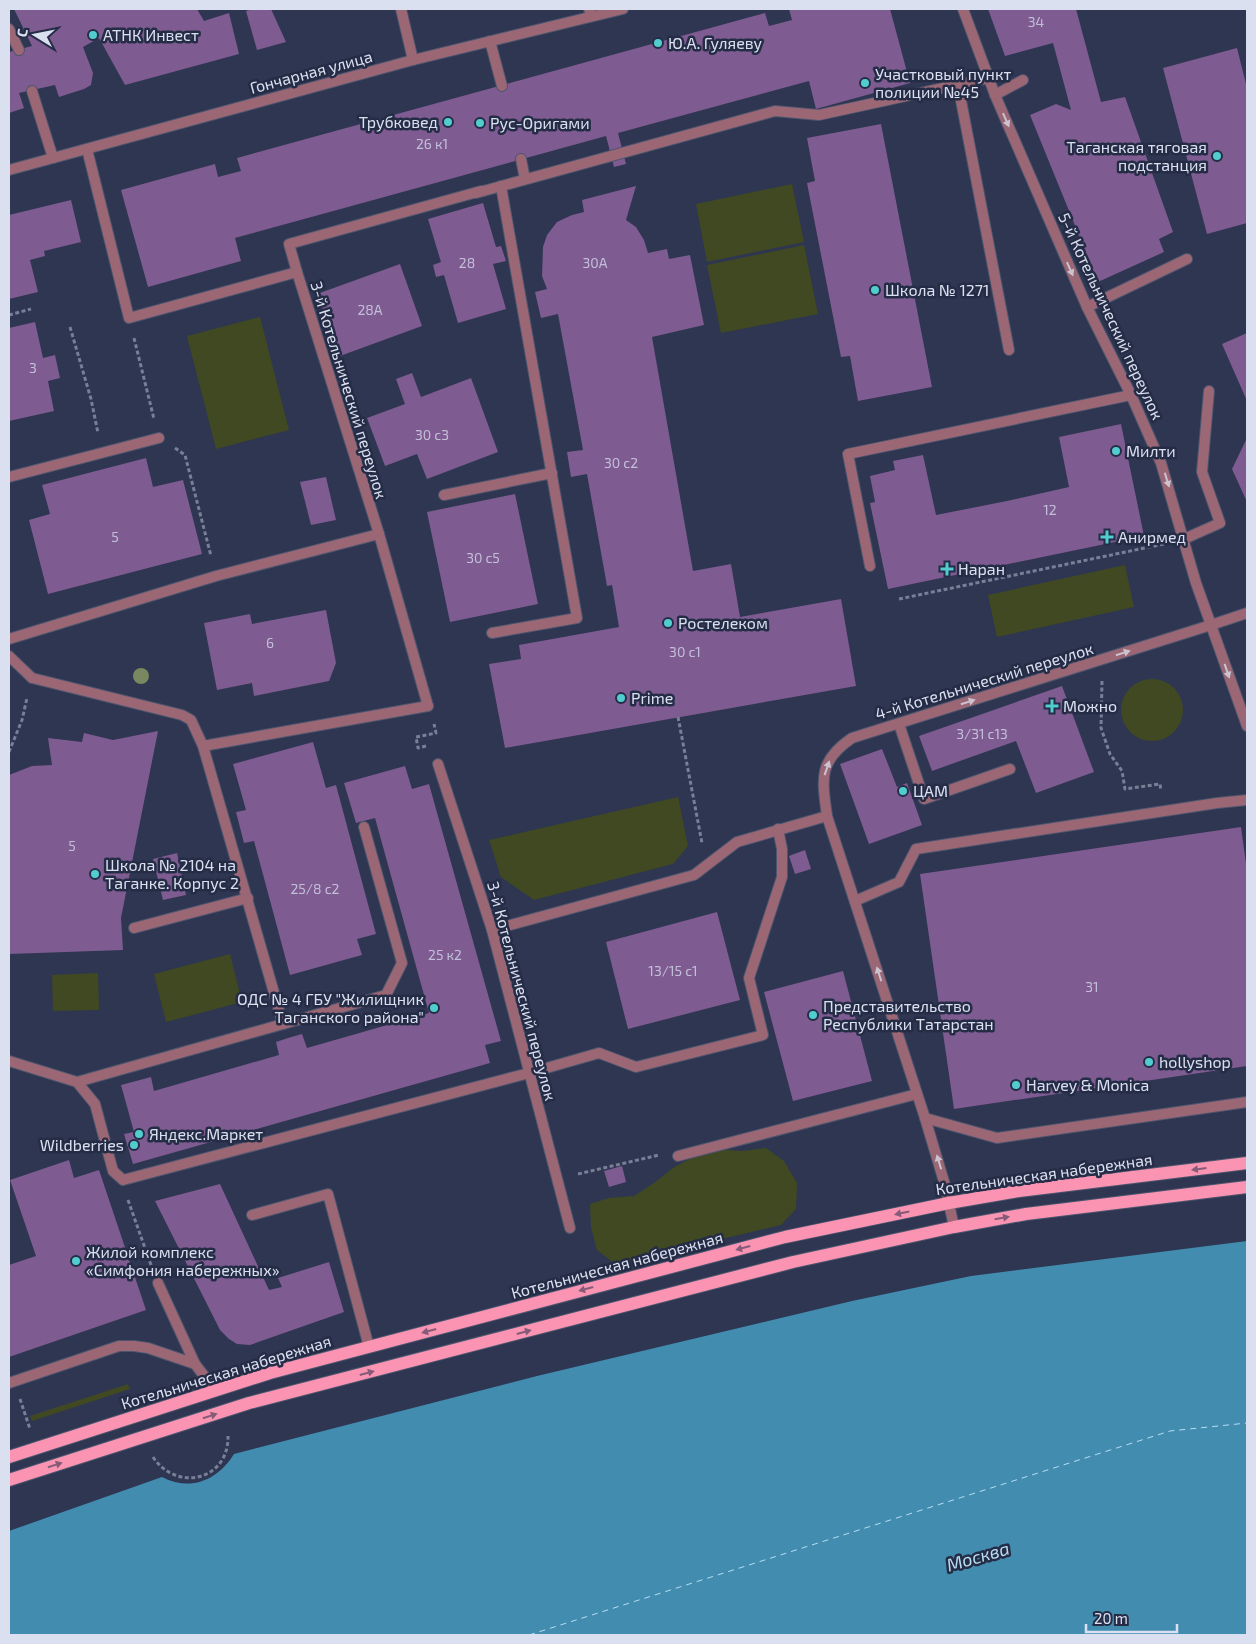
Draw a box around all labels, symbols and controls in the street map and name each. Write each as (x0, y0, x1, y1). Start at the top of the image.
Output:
north arrow (10, 10, 60, 60)
house number: 34 (1028, 13, 1044, 30)
place label: АТНК Инвест (103, 25, 199, 44)
text: С (13, 27, 31, 38)
marker: АТНК Инвест (87, 29, 99, 41)
place label: Ю.А. Гуляеву (668, 33, 763, 53)
marker: Ю.А. Гуляеву (652, 37, 664, 49)
street label: Гончарная улица (248, 46, 374, 98)
place label: Участковый пункт полиции №45 (875, 64, 1011, 101)
marker: Участковый пункт полиции №45 (859, 77, 871, 89)
place label: Трубковед (359, 112, 438, 132)
place label: Руc-Оригами (490, 113, 590, 133)
one-way arrow (1002, 113, 1010, 127)
marker: Трубковед (442, 116, 454, 128)
marker: Руc-Оригами (474, 117, 486, 129)
house number: 26 к1 (416, 135, 448, 152)
place label: Таганская тяговая подстанция (1067, 137, 1207, 174)
marker: Таганская тяговая подстанция (1211, 150, 1223, 162)
street label: 5-й Котельнический переулок (1054, 209, 1168, 423)
house number: 28 (459, 254, 475, 271)
house number: 30А (583, 254, 608, 271)
one-way arrow (1067, 262, 1075, 276)
street label: 3-й Котельнический переулок (306, 279, 392, 501)
place label: Школа № 1271 (885, 280, 989, 299)
marker: Школа № 1271 (869, 284, 881, 296)
house number: 28А (357, 301, 383, 318)
house number: 3 (29, 359, 37, 376)
house number: 30 с3 (415, 426, 449, 443)
place label: Милти (1126, 441, 1176, 460)
marker: Милти (1110, 445, 1122, 457)
house number: 30 с2 (604, 454, 638, 471)
one-way arrow (1163, 473, 1171, 488)
house number: 12 (1043, 501, 1057, 518)
place label: Анирмед (1118, 527, 1186, 546)
house number: 5 (111, 528, 119, 545)
marker: Анирмед (1100, 530, 1114, 544)
house number: 30 с5 (466, 549, 500, 566)
place label: Наран (958, 559, 1005, 578)
marker: Наран (940, 562, 954, 576)
place label: Ростелеком (678, 613, 768, 632)
marker: Ростелеком (662, 617, 674, 629)
house number: 6 (266, 634, 274, 651)
street label: 4-й Котельнический переулок (872, 638, 1096, 724)
house number: 30 с1 (669, 643, 701, 660)
one-way arrow (1116, 648, 1131, 656)
one-way arrow (1223, 664, 1231, 679)
place label: Prime (631, 688, 673, 707)
marker: Prime (615, 692, 627, 704)
place label: Можно (1063, 696, 1117, 715)
one-way arrow (961, 697, 976, 705)
marker: Можно (1045, 699, 1059, 713)
house number: 3/31 с13 (956, 725, 1008, 742)
one-way arrow (823, 760, 831, 775)
place label: ЦАМ (913, 781, 948, 800)
marker: ЦАМ (897, 785, 909, 797)
house number: 5 (68, 837, 76, 854)
place label: Школа № 2104 на Таганке. Корпус 2 (105, 855, 239, 893)
marker: Школа № 2104 на Таганке. Корпус 2 (89, 868, 101, 880)
street label: 3-й Котельнический переулок (483, 879, 561, 1103)
house number: 25/8 с2 (291, 880, 340, 897)
house number: 25 к2 (428, 946, 462, 963)
house number: 13/15 с1 (648, 962, 698, 979)
one-way arrow (874, 966, 882, 981)
house number: 31 (1085, 978, 1099, 995)
place label: ОДС № 4 ГБУ "Жилищник Таганского района" (237, 989, 424, 1026)
place label: Представительство Республики Татарстан (823, 996, 994, 1034)
marker: ОДС № 4 ГБУ "Жилищник Таганского района" (428, 1002, 440, 1014)
marker: Представительство Республики Татарстан (807, 1009, 819, 1021)
place label: hollyshop (1159, 1052, 1231, 1071)
marker: hollyshop (1143, 1056, 1155, 1068)
place label: Harvey & Monica (1026, 1075, 1149, 1094)
marker: Harvey & Monica (1010, 1079, 1022, 1091)
place label: Яндекс.Маркет (149, 1124, 263, 1143)
marker: Яндекс.Маркет (133, 1128, 145, 1140)
place label: Wildberries (40, 1135, 124, 1154)
marker: Wildberries (128, 1139, 140, 1151)
street label: Котельническая набережная (934, 1149, 1154, 1198)
one-way arrow (934, 1155, 942, 1170)
one-way arrow (1191, 1165, 1207, 1173)
one-way arrow (893, 1209, 909, 1217)
one-way arrow (994, 1214, 1010, 1222)
street label: Котельническая набережная (509, 1227, 725, 1302)
place label: Жилой комплекс «Симфония набережных» (86, 1242, 280, 1279)
one-way arrow (736, 1244, 751, 1252)
marker: Жилой комплекс «Симфония набережных» (70, 1255, 82, 1267)
one-way arrow (578, 1286, 593, 1294)
one-way arrow (421, 1327, 436, 1335)
one-way arrow (516, 1328, 531, 1336)
street label: Котельническая набережная (118, 1330, 333, 1413)
one-way arrow (359, 1369, 374, 1377)
one-way arrow (203, 1411, 218, 1419)
one-way arrow (48, 1461, 63, 1469)
water label: Москва (944, 1537, 1012, 1575)
scale bar (1086, 1602, 1177, 1634)
text: 20 m (1094, 1609, 1128, 1627)

